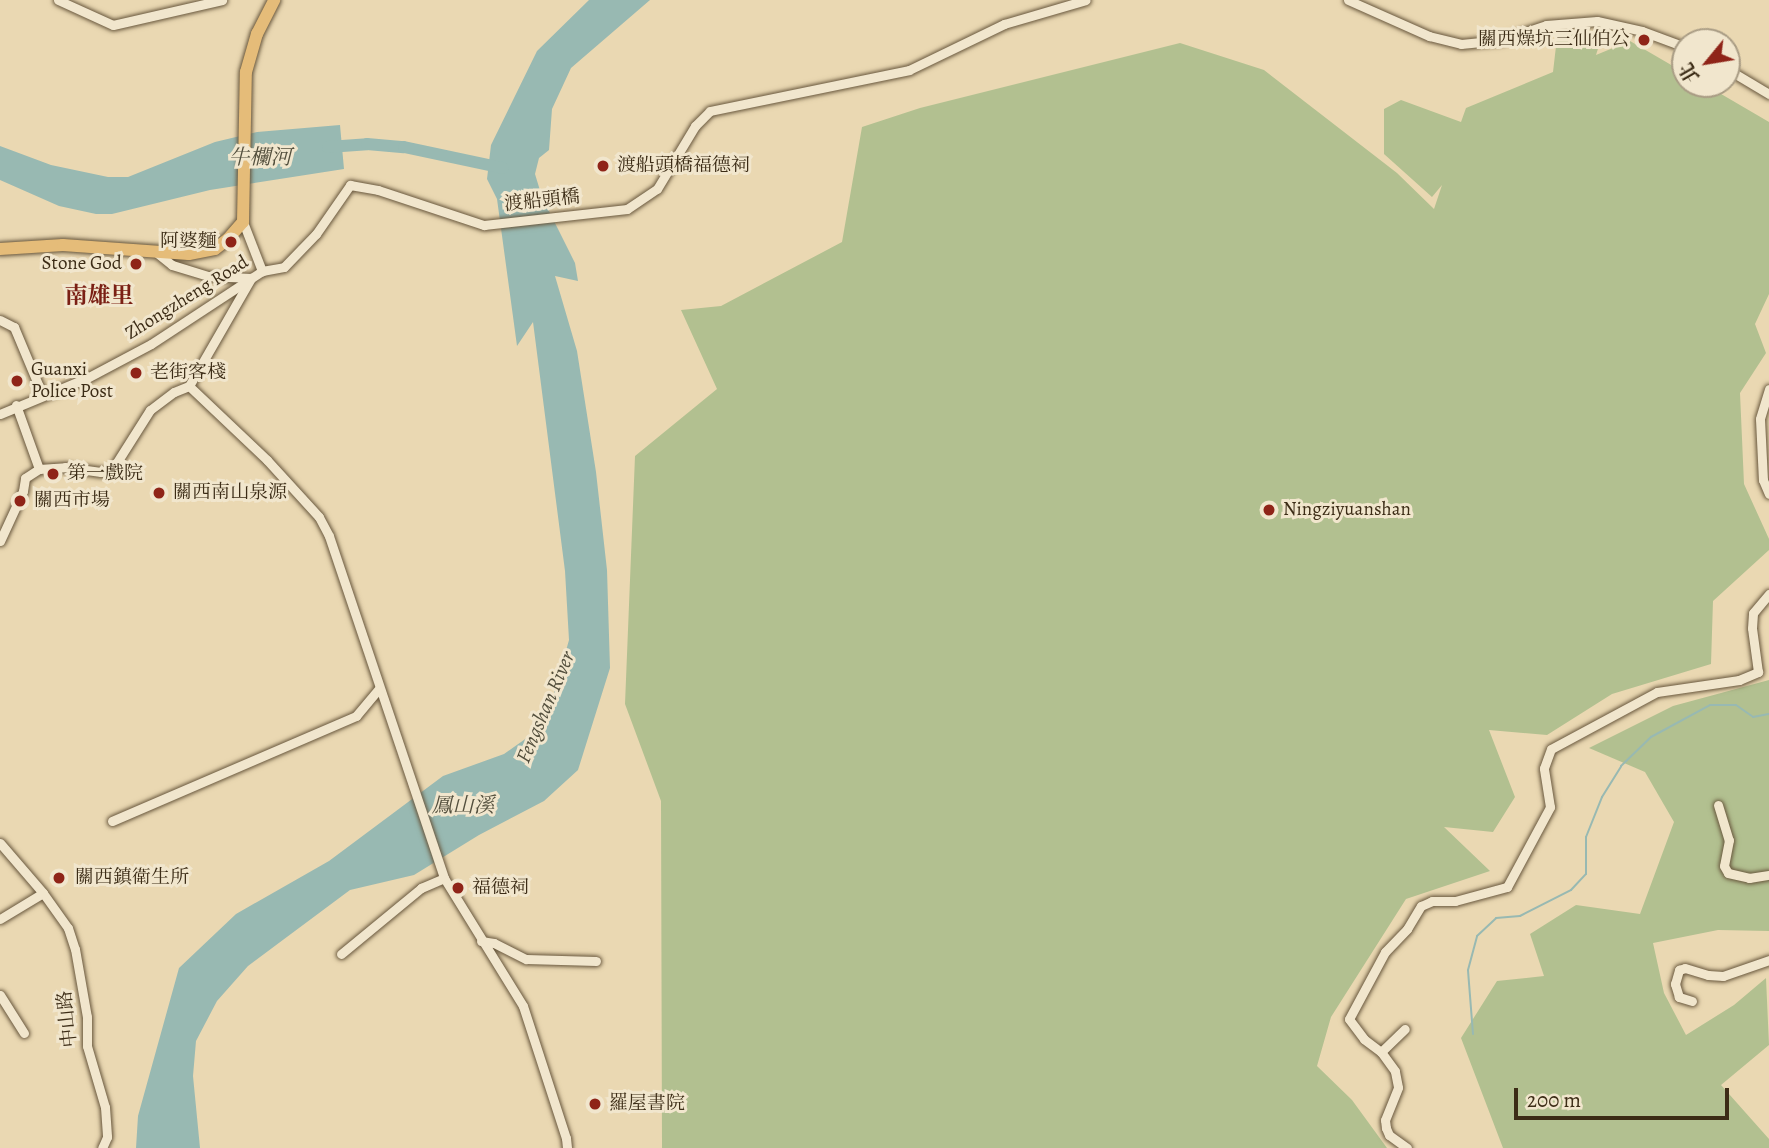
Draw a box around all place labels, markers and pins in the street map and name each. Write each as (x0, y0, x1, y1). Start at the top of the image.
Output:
place label: 關西燥坑三仙伯公 (1478, 29, 1630, 51)
marker: 關西燥坑三仙伯公 (1636, 32, 1652, 48)
place label: 渡船頭橋福德祠 (617, 155, 750, 177)
marker: 渡船頭橋福德祠 (595, 158, 611, 174)
place label: 阿婆麵 (160, 231, 217, 253)
marker: 阿婆麵 (223, 234, 239, 250)
place label: Stone God (42, 253, 122, 275)
marker: Stone God (128, 256, 144, 272)
place label: Guanxi Police Post (31, 359, 113, 403)
place label: 老街客棧 (150, 362, 226, 384)
marker: 老街客棧 (128, 365, 144, 381)
marker: Guanxi Police Post (9, 373, 25, 389)
place label: 第一戲院 (67, 463, 143, 485)
marker: 第一戲院 (45, 466, 61, 482)
place label: 關西南山泉源 (173, 482, 287, 504)
marker: 關西南山泉源 (151, 485, 167, 501)
place label: 關西市場 (34, 490, 110, 512)
marker: 關西市場 (12, 493, 28, 509)
place label: Ningziyuanshan (1283, 499, 1411, 521)
marker: Ningziyuanshan (1261, 502, 1277, 518)
place label: 關西鎮衛生所 (75, 867, 189, 889)
marker: 關西鎮衛生所 (49, 868, 69, 888)
place label: 福德祠 (472, 877, 529, 899)
marker: 福德祠 (450, 880, 466, 896)
place label: 羅屋書院 (609, 1093, 685, 1115)
marker: 羅屋書院 (587, 1096, 603, 1112)

